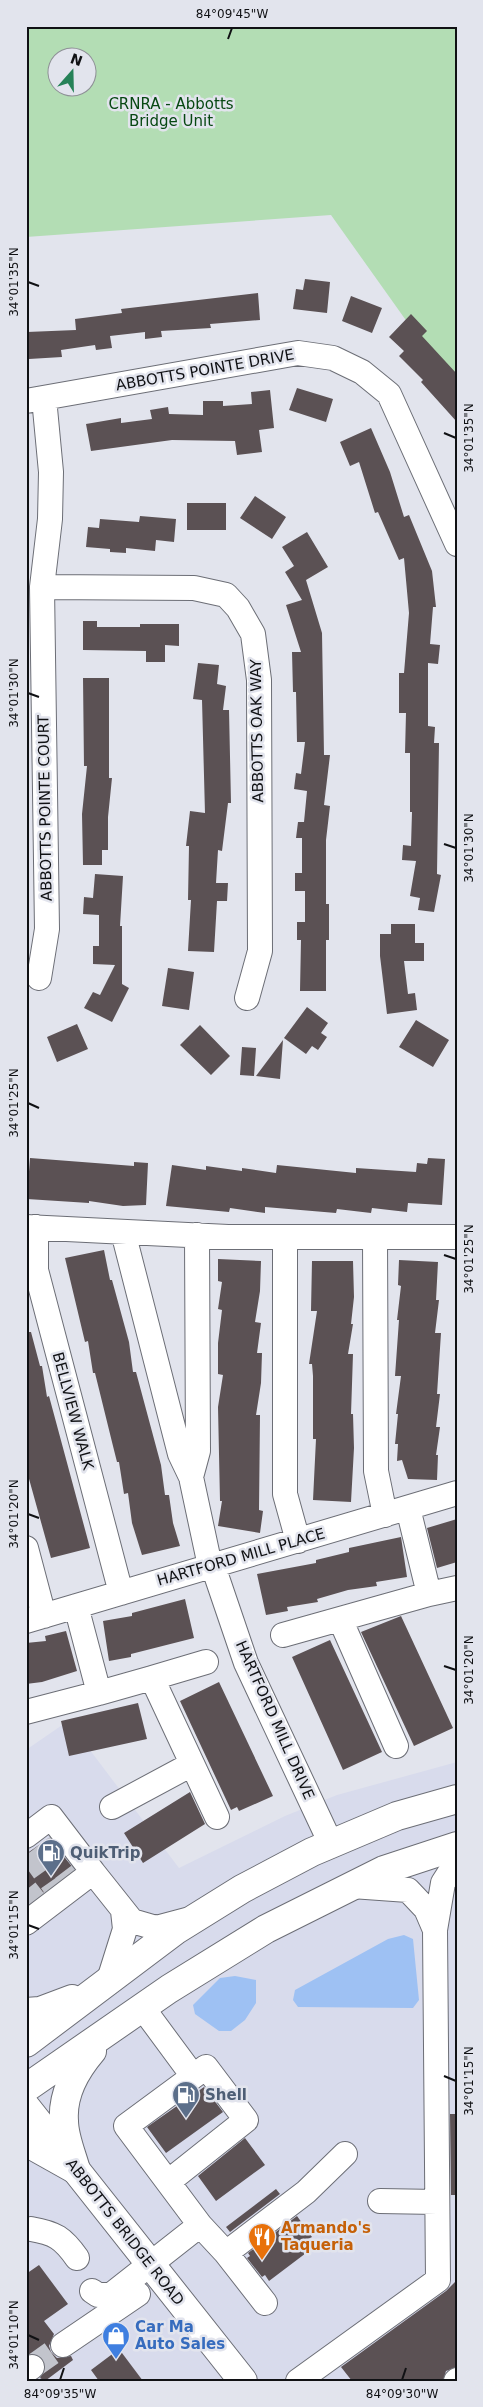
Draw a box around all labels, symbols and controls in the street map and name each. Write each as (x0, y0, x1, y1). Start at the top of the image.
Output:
text: 84°09'45"W (196, 7, 268, 21)
north arrow (48, 48, 98, 98)
text: N (68, 50, 85, 69)
park label: CRNRA - Abbotts Bridge Unit (108, 95, 234, 130)
text: 34°01'35"N (7, 247, 21, 317)
street label: ABBOTTS POINTE DRIVE (114, 345, 296, 395)
text: 34°01'35"N (462, 403, 476, 473)
text: 34°01'30"N (7, 658, 21, 728)
street label: ABBOTTS OAK WAY (247, 658, 267, 803)
street label: ABBOTTS POINTE COURT (34, 714, 56, 901)
text: 34°01'30"N (462, 813, 476, 883)
text: 34°01'25"N (7, 1068, 21, 1138)
text: 34°01'25"N (462, 1224, 476, 1294)
street label: BELLVIEW WALK (49, 1350, 98, 1473)
text: 34°01'20"N (7, 1479, 21, 1549)
street label: HARTFORD MILL PLACE (155, 1524, 327, 1590)
text: 34°01'20"N (462, 1635, 476, 1705)
street label: HARTFORD MILL DRIVE (232, 1638, 318, 1802)
fuel station icon: QuikTrip (36, 1838, 66, 1877)
place label: QuikTrip (70, 1844, 141, 1862)
text: 34°01'15"N (7, 1890, 21, 1960)
text: 34°01'15"N (462, 2046, 476, 2116)
fuel station icon: Shell (171, 2080, 201, 2119)
place label: Shell (205, 2086, 247, 2104)
street label: ABBOTTS BRIDGE ROAD (62, 2155, 188, 2309)
place label: Armando's Taqueria (281, 2219, 371, 2254)
restaurant icon: Armando's Taqueria (247, 2222, 277, 2261)
text: 34°01'10"N (7, 2300, 21, 2370)
place label: Car Ma Auto Sales (135, 2318, 225, 2353)
shop icon: Car Ma Auto Sales (101, 2321, 131, 2360)
text: 84°09'35"W (24, 2387, 96, 2401)
text: 84°09'30"W (366, 2387, 438, 2401)

